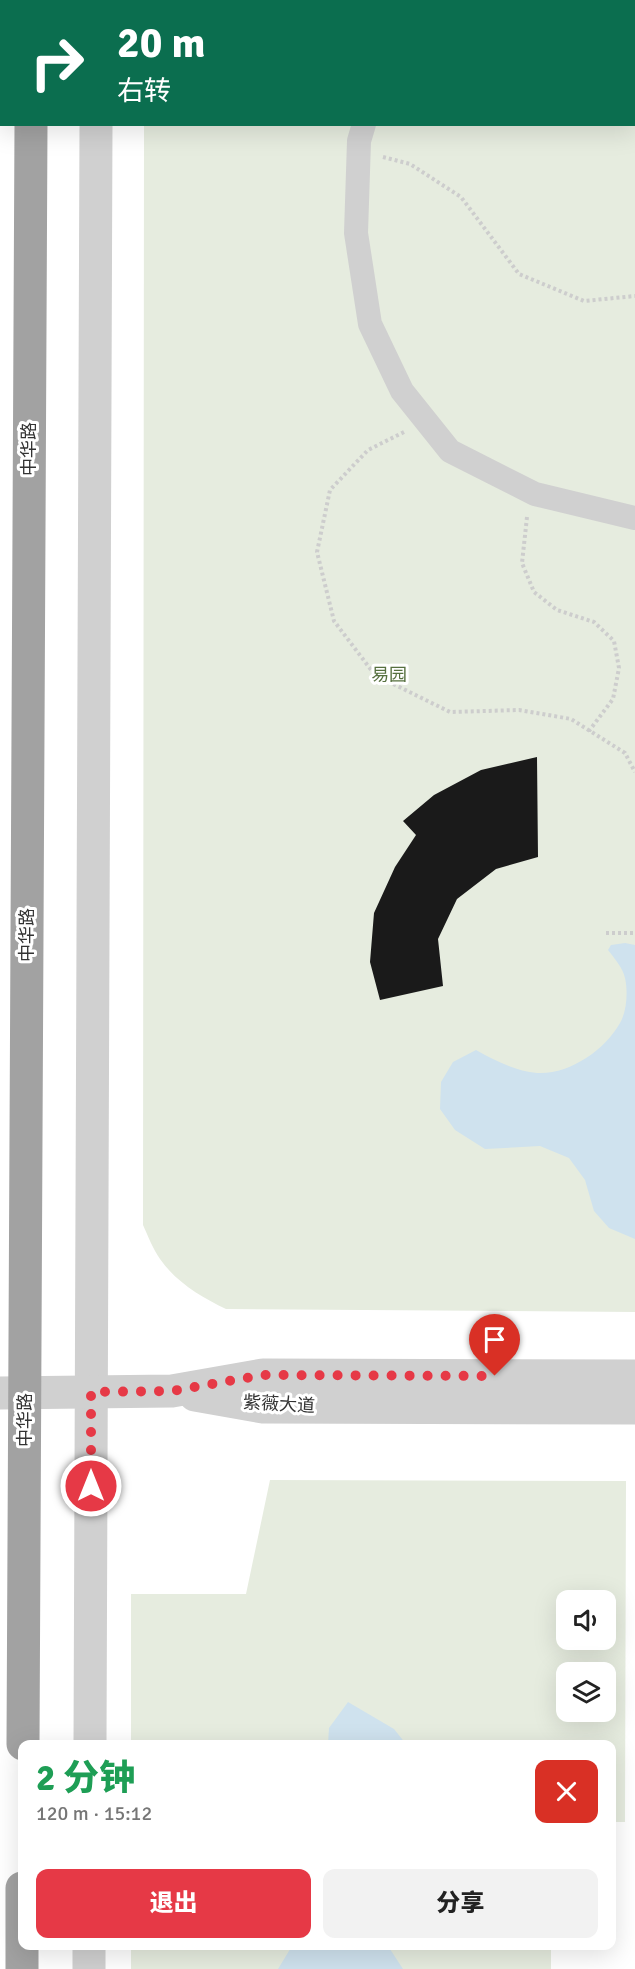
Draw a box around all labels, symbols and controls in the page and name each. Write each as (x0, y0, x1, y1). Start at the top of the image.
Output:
text: 20 m (117, 18, 206, 69)
icon: right (18, 24, 96, 102)
text: 右转 (117, 75, 171, 108)
street label: 中华路 (18, 422, 40, 476)
park label: 易园 (371, 664, 407, 686)
street label: 中华路 (16, 908, 38, 962)
pin (469, 1314, 520, 1376)
icon: arrive (478, 1323, 511, 1356)
street label: 紫薇大道 (242, 1391, 316, 1417)
street label: 中华路 (14, 1393, 36, 1447)
position arrow (59, 1454, 123, 1518)
map controls (556, 1590, 616, 1722)
button: sound (556, 1590, 616, 1650)
button: layers (556, 1662, 616, 1722)
text: 2 分钟 (36, 1756, 135, 1801)
button: close (535, 1760, 598, 1823)
text: 120 m · 15:12 (36, 1801, 152, 1826)
button: 退出 (36, 1869, 311, 1938)
button: 分享 (323, 1869, 598, 1938)

